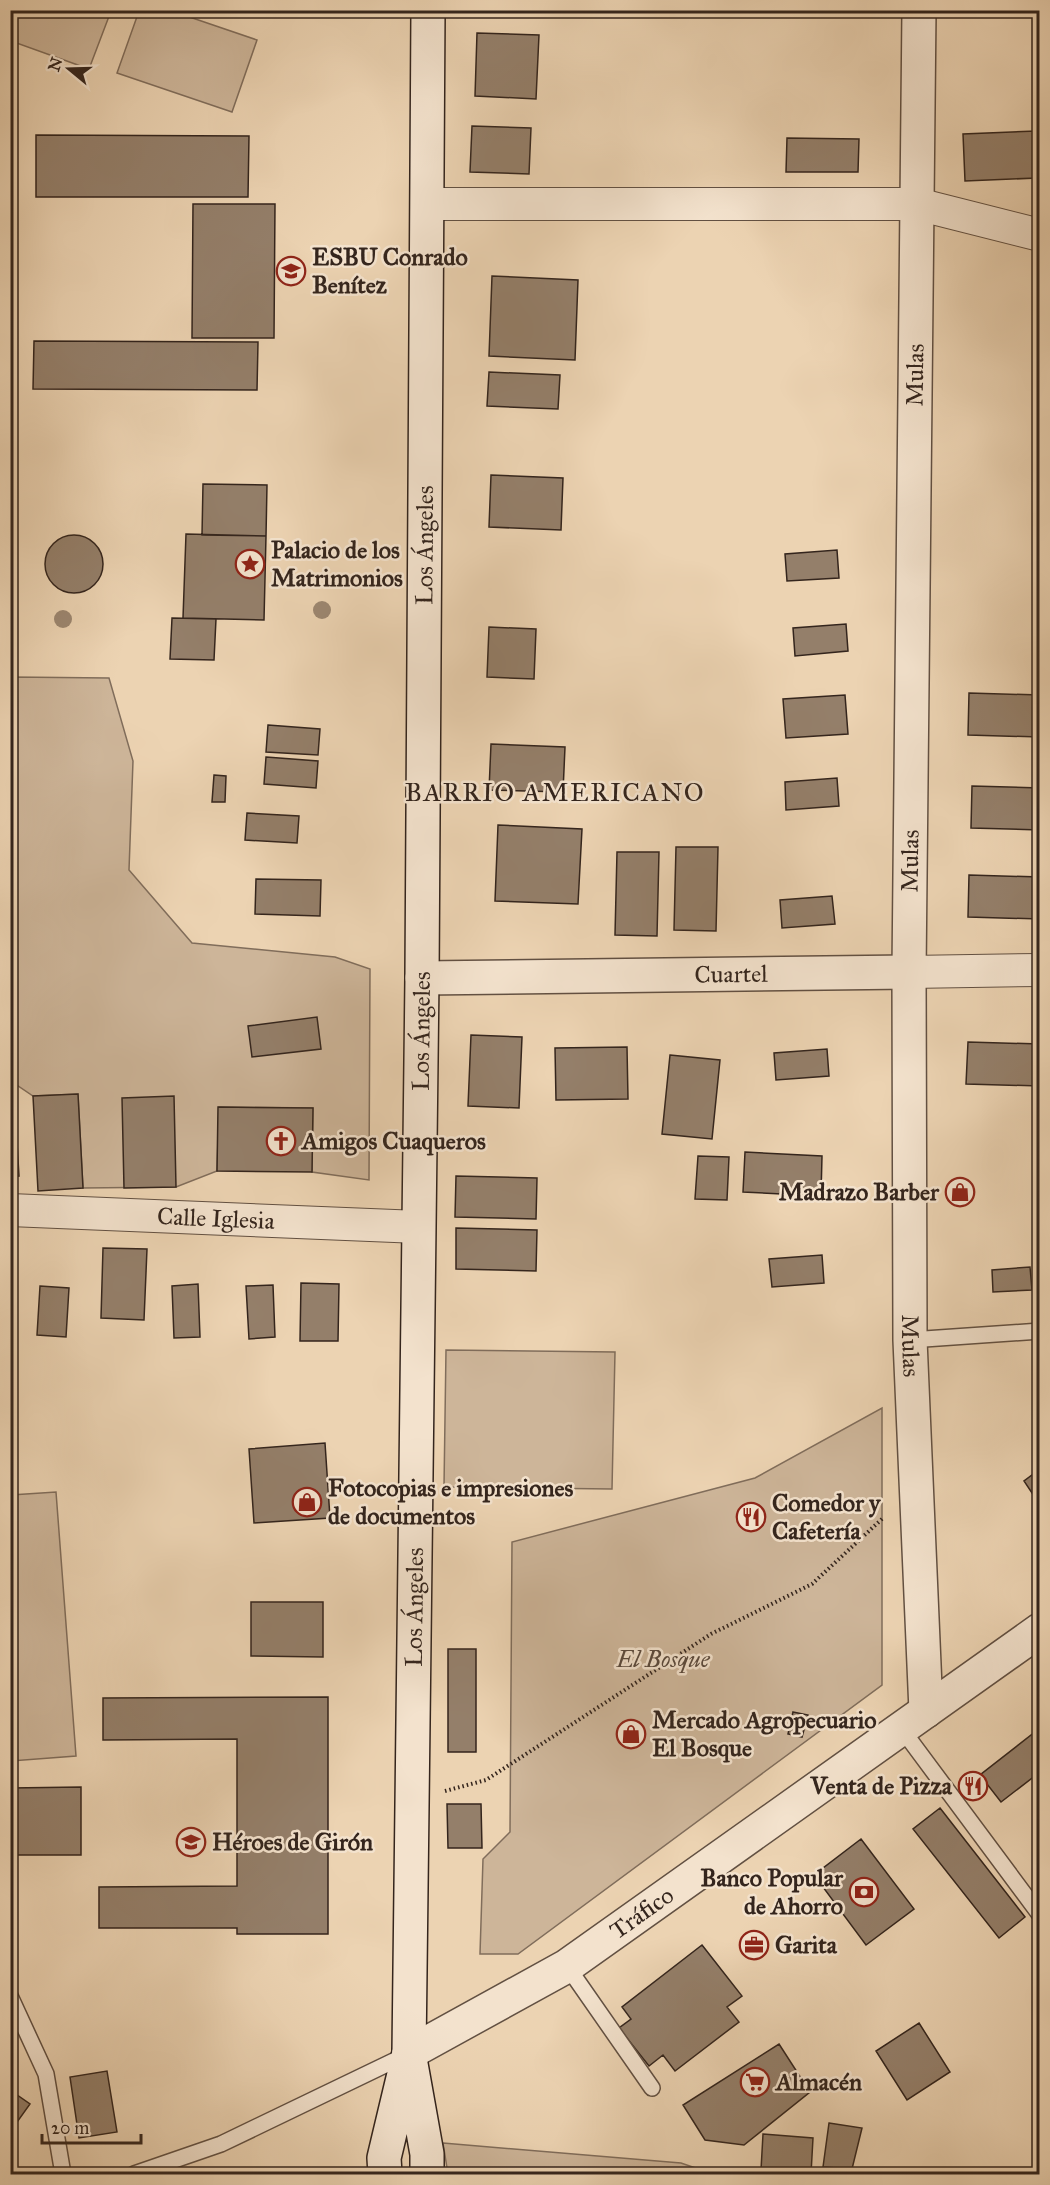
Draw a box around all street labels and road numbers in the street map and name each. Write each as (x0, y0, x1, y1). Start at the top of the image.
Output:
street label: Mulas (899, 343, 931, 407)
street label: Los Ángeles (409, 485, 440, 605)
street label: Mulas (894, 829, 926, 893)
street label: Cuartel (694, 959, 768, 990)
street label: Los Ángeles (406, 971, 437, 1091)
street label: Calle Iglesia (156, 1201, 276, 1236)
street label: Mulas (895, 1315, 927, 1378)
street label: Los Ángeles (399, 1547, 430, 1667)
street label: Tráfico (604, 1880, 679, 1946)

